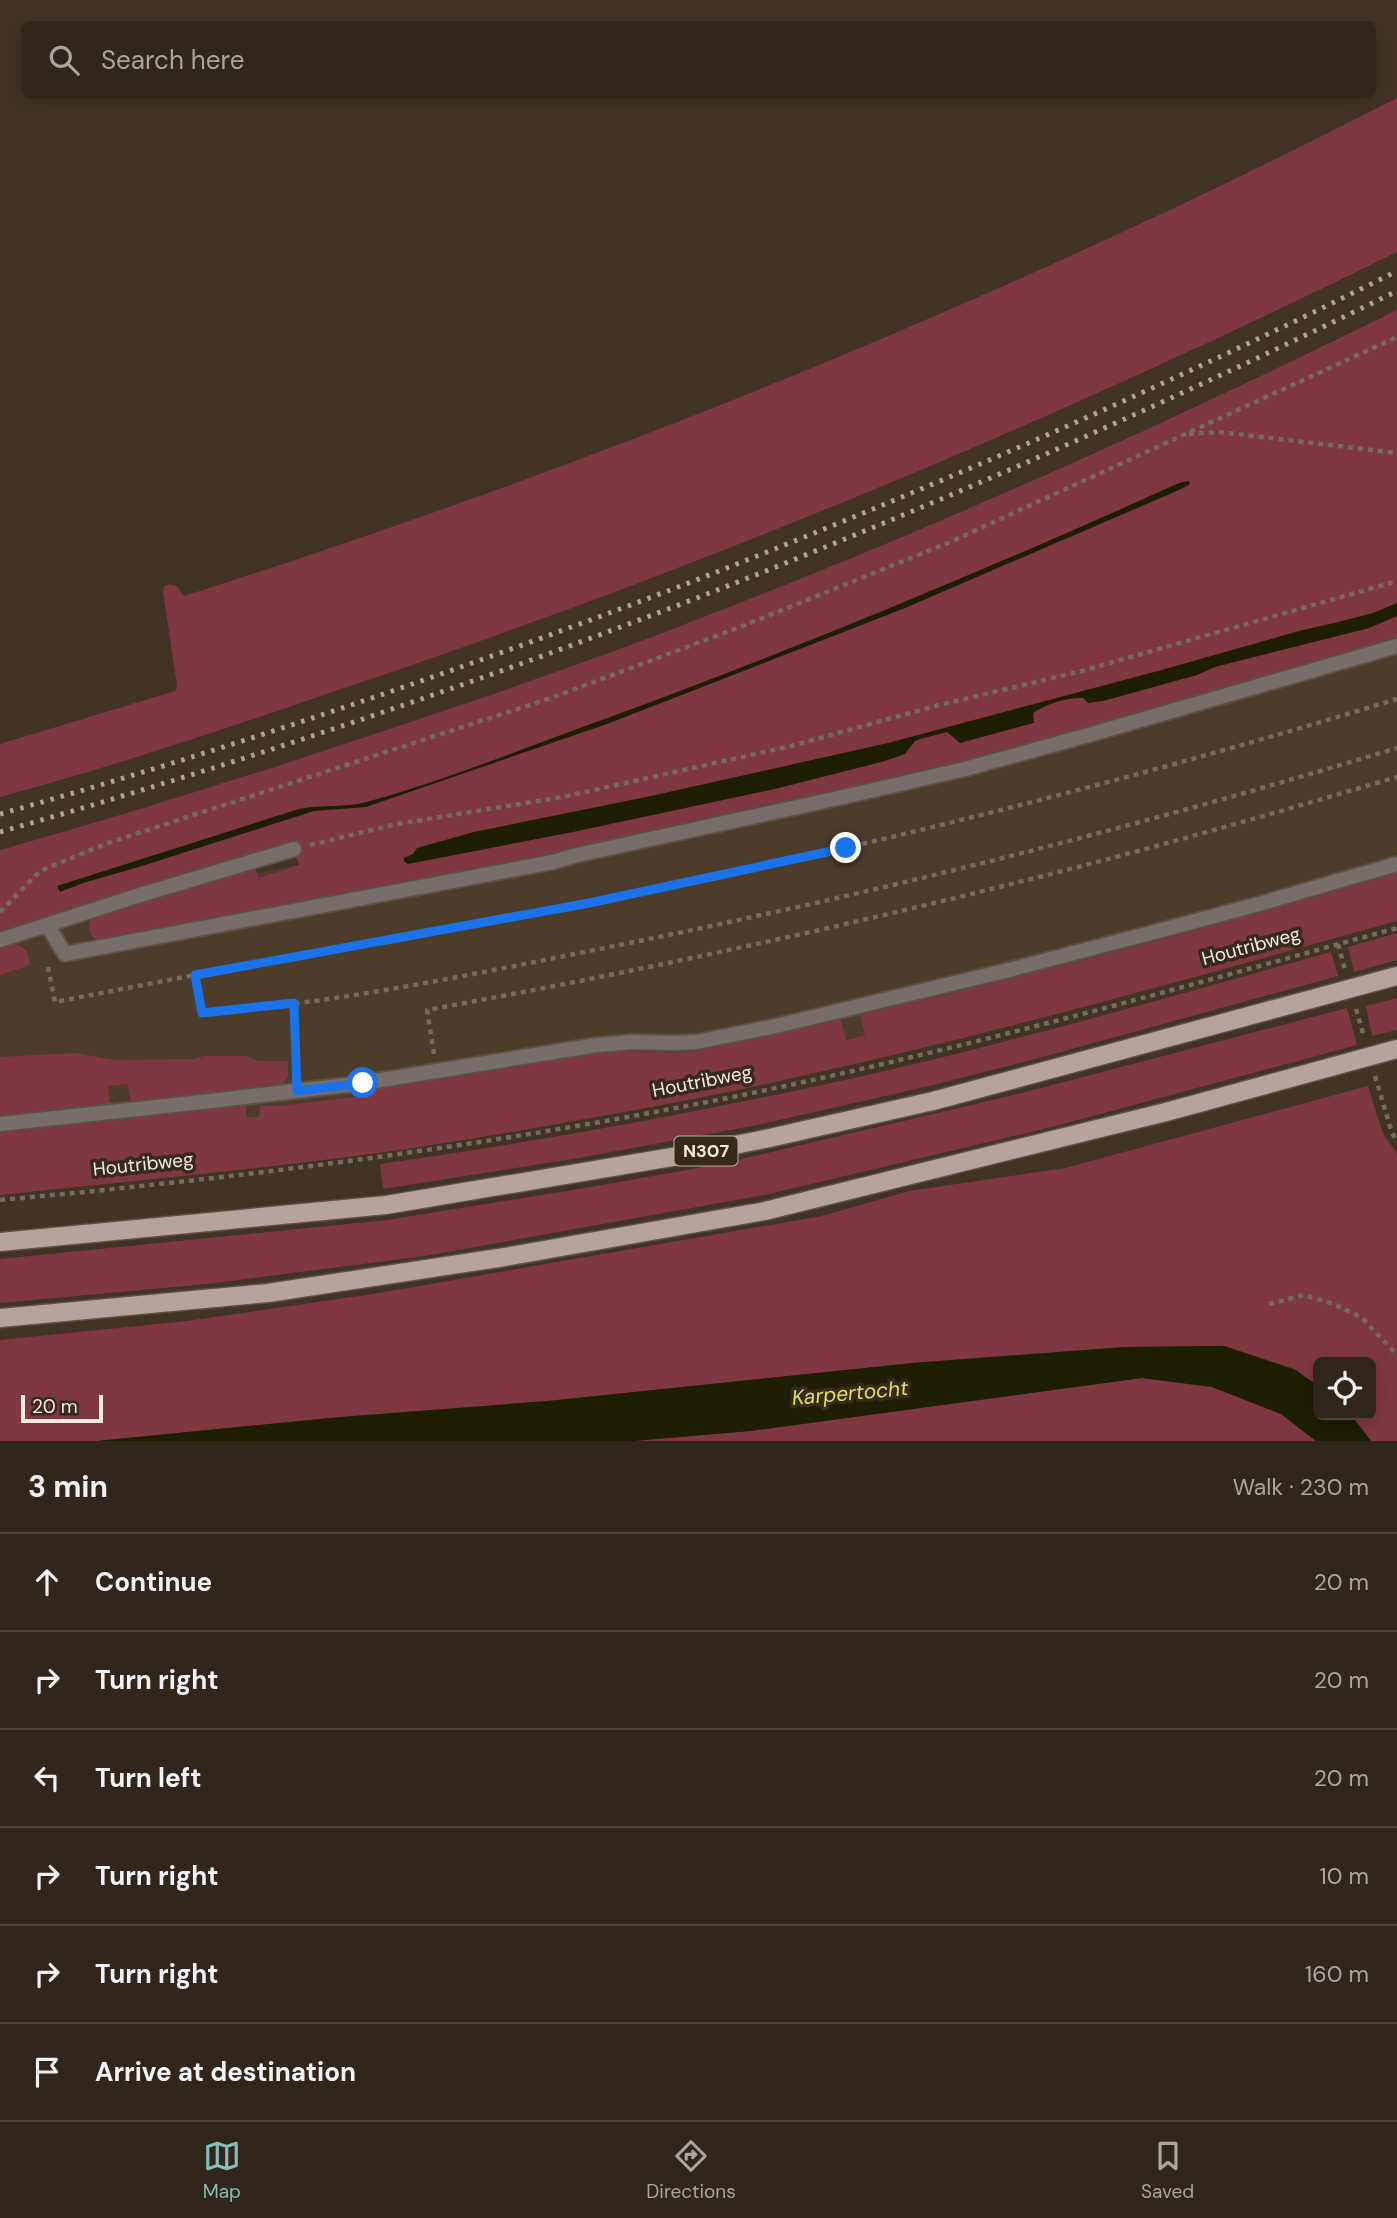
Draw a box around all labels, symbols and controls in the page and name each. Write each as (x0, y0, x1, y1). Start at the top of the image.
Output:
search box (21, 21, 1376, 98)
icon: search (45, 41, 83, 79)
text: Search here (101, 43, 244, 77)
route end (830, 832, 861, 863)
street label: Houtribweg (1199, 921, 1303, 971)
street label: Houtribweg (650, 1059, 754, 1103)
route start (347, 1067, 378, 1098)
road number: N307 (674, 1136, 738, 1166)
street label: Houtribweg (91, 1146, 195, 1182)
map controls (1313, 1357, 1376, 1420)
button: locate (1313, 1357, 1376, 1420)
water label: Karpertocht (791, 1374, 910, 1412)
scale bar (21, 1392, 103, 1424)
text: 20 m (32, 1394, 78, 1419)
text: 3 min (28, 1467, 108, 1506)
text: Walk · 230 m (1233, 1472, 1369, 1502)
icon: ahead (28, 1563, 66, 1601)
text: Continue (95, 1565, 212, 1599)
text: 20 m (1314, 1567, 1369, 1597)
icon: right (28, 1661, 66, 1699)
text: Turn right (95, 1663, 219, 1697)
text: 20 m (1314, 1665, 1369, 1695)
icon: left (28, 1759, 66, 1797)
text: Turn left (95, 1761, 202, 1795)
text: 20 m (1314, 1763, 1369, 1793)
icon: right (28, 1857, 66, 1895)
text: Turn right (95, 1859, 219, 1893)
text: 10 m (1319, 1861, 1369, 1891)
icon: right (28, 1955, 66, 1993)
text: Turn right (95, 1957, 219, 1991)
text: 160 m (1305, 1959, 1369, 1989)
icon: arrive (28, 2053, 66, 2091)
text: Arrive at destination (95, 2055, 356, 2089)
tab: Map (203, 2137, 241, 2204)
tab: Directions (646, 2137, 736, 2204)
tab: Saved (1141, 2137, 1194, 2204)

